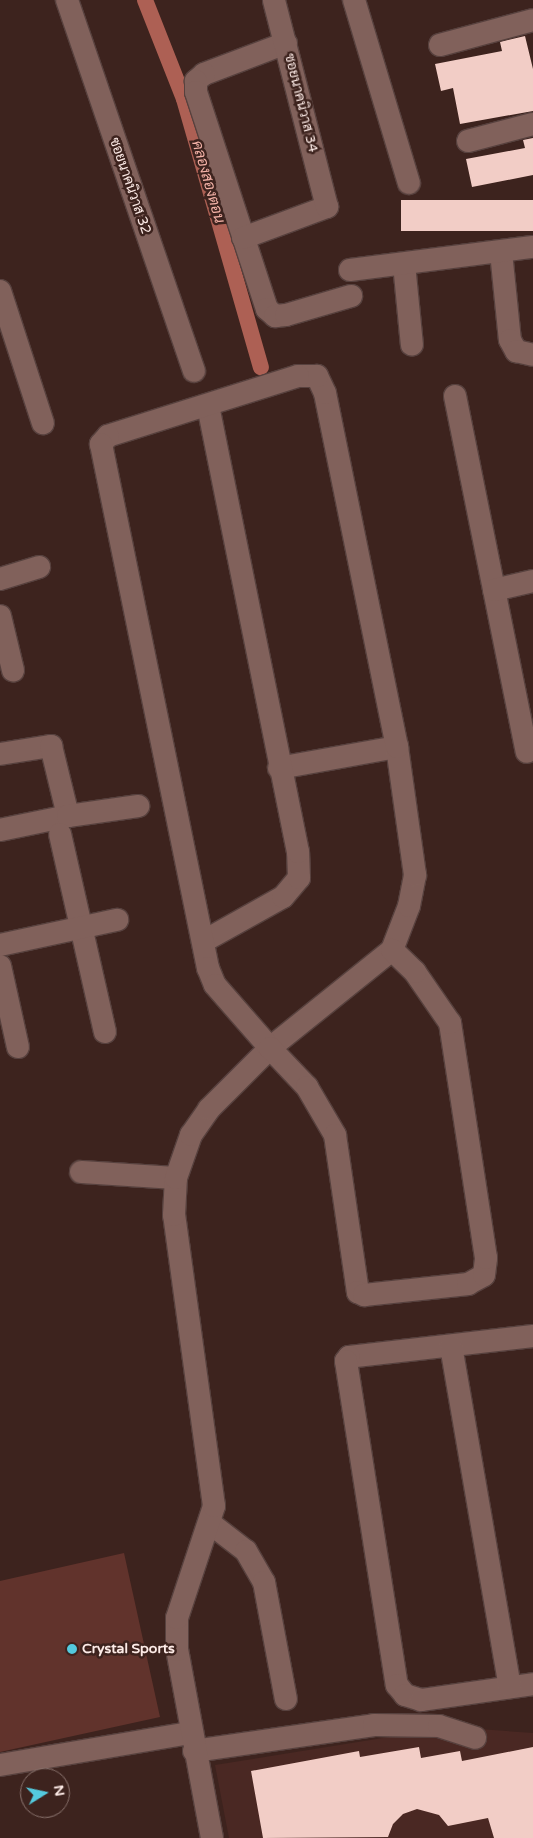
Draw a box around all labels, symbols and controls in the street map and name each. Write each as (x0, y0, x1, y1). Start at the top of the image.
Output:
street label: ซอยนาคนิวาส 34 (281, 52, 321, 154)
street label: ซอยนาคนิวาส 32 (106, 135, 154, 237)
water label: คลองสองตอน (188, 139, 228, 225)
place label: Crystal Sports (82, 1641, 175, 1657)
marker: Crystal Sports (66, 1643, 78, 1655)
north arrow (20, 1768, 70, 1818)
text: N (50, 1783, 69, 1797)

